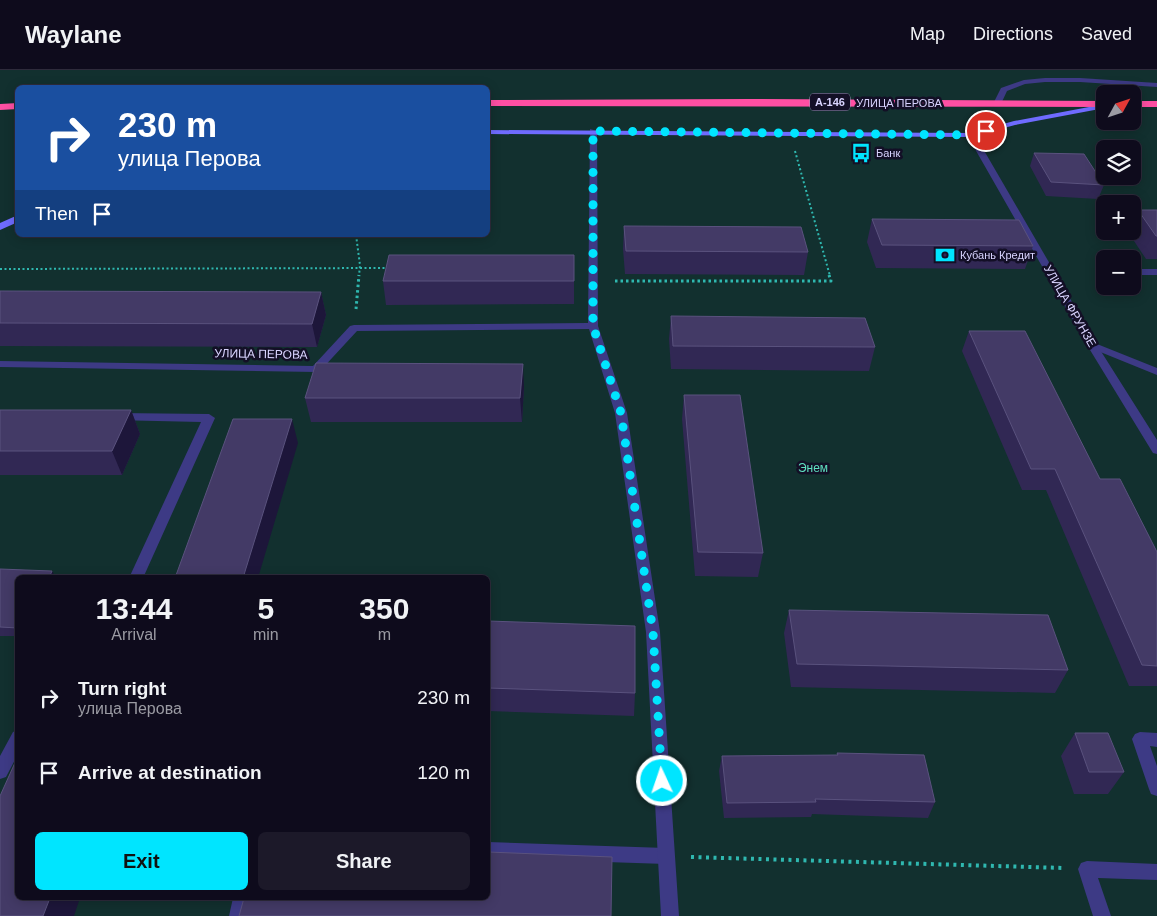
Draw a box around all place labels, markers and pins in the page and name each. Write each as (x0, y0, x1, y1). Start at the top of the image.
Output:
pin (965, 110, 1007, 152)
bus stop icon: Банк (850, 142, 872, 164)
place label: Банк (876, 147, 900, 159)
bank icon: Кубань Кредит (934, 244, 956, 266)
place label: Кубань Кредит (960, 249, 1035, 261)

